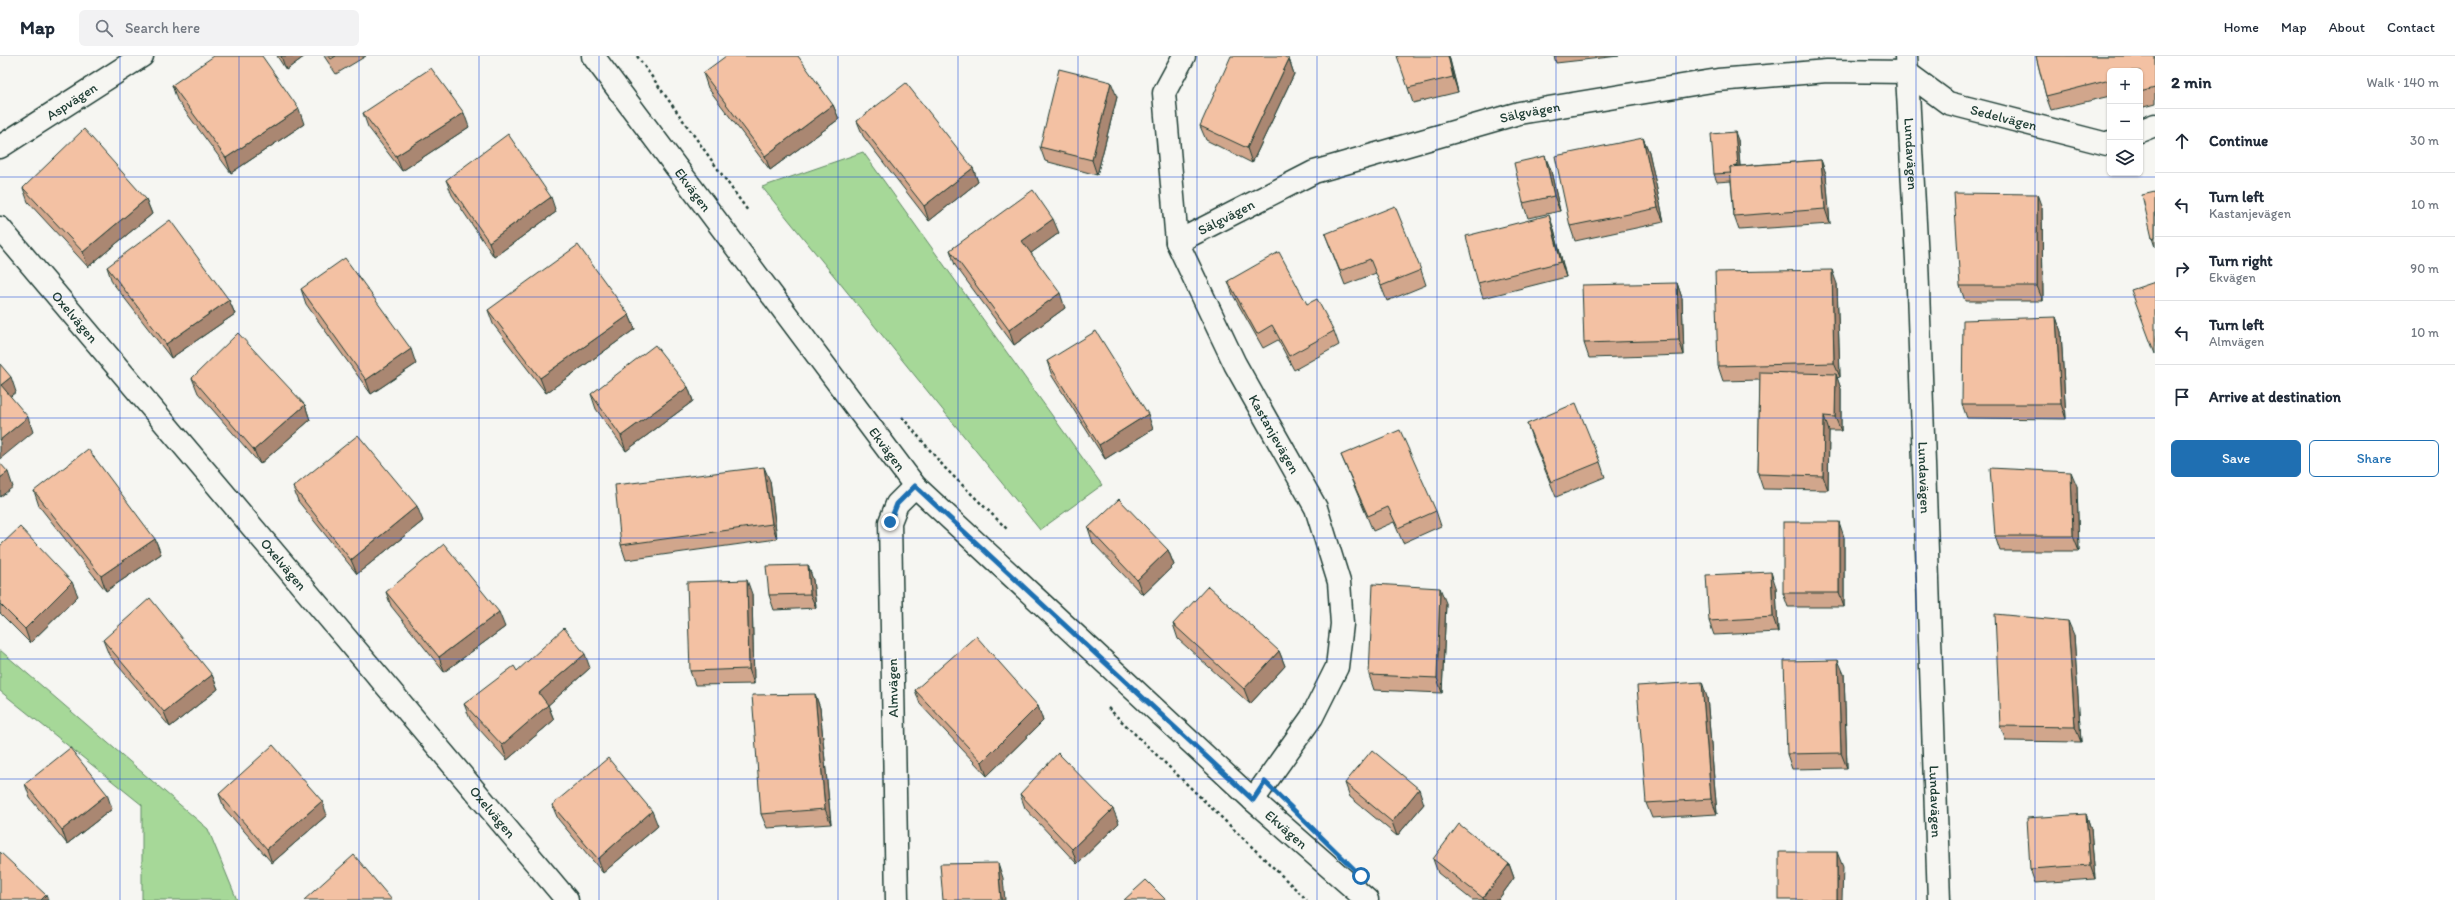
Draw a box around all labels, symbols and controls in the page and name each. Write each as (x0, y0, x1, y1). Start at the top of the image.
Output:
search box (79, 10, 359, 46)
text: Map (20, 16, 55, 39)
icon: search (93, 17, 115, 39)
text: Search here (125, 19, 200, 37)
text: Home (2224, 19, 2259, 36)
text: Map (2281, 19, 2307, 36)
text: About (2329, 19, 2365, 36)
text: Contact (2387, 19, 2435, 36)
map controls (2107, 68, 2143, 176)
button: + (2107, 68, 2143, 104)
text: 2 min (2171, 72, 2211, 92)
text: Walk · 140 m (2367, 75, 2439, 90)
street label: Aspvägen (43, 78, 101, 124)
street label: Sälgvägen (1498, 98, 1562, 127)
street label: Sedelvägen (1969, 101, 2039, 134)
button: − (2107, 104, 2143, 140)
street label: Lundavägen (1901, 117, 1922, 191)
icon: ahead (2171, 130, 2193, 152)
text: Continue (2209, 132, 2268, 150)
text: 30 m (2410, 133, 2439, 148)
button: layers (2107, 140, 2143, 176)
street label: Ekvägen (671, 164, 715, 215)
text: Turn left (2209, 188, 2264, 206)
icon: left (2171, 194, 2193, 216)
street label: Sälgvägen (1195, 195, 1258, 239)
text: 10 m (2411, 197, 2439, 212)
text: Kastanjevägen (2209, 206, 2291, 221)
text: Turn right (2209, 252, 2273, 270)
icon: right (2171, 258, 2193, 280)
text: 90 m (2410, 261, 2439, 276)
text: Ekvägen (2209, 270, 2256, 285)
street label: Oxelvägen (48, 287, 102, 347)
text: Turn left (2209, 316, 2264, 334)
icon: left (2171, 322, 2193, 344)
text: 10 m (2411, 325, 2439, 340)
text: Almvägen (2209, 334, 2264, 349)
icon: arrive (2171, 386, 2193, 408)
text: Arrive at destination (2209, 388, 2341, 406)
street label: Kastanjevägen (1245, 391, 1303, 477)
street label: Ekvägen (865, 424, 909, 474)
button: Save (2171, 440, 2301, 477)
button: Share (2309, 440, 2439, 477)
street label: Lundavägen (1915, 441, 1934, 514)
route end (881, 513, 899, 531)
street label: Oxelvägen (257, 535, 311, 594)
street label: Almvägen (884, 658, 902, 718)
street label: Lundavägen (1926, 765, 1945, 838)
street label: Oxelvägen (466, 782, 520, 842)
street label: Ekvägen (1262, 806, 1311, 852)
route start (1352, 867, 1370, 885)

